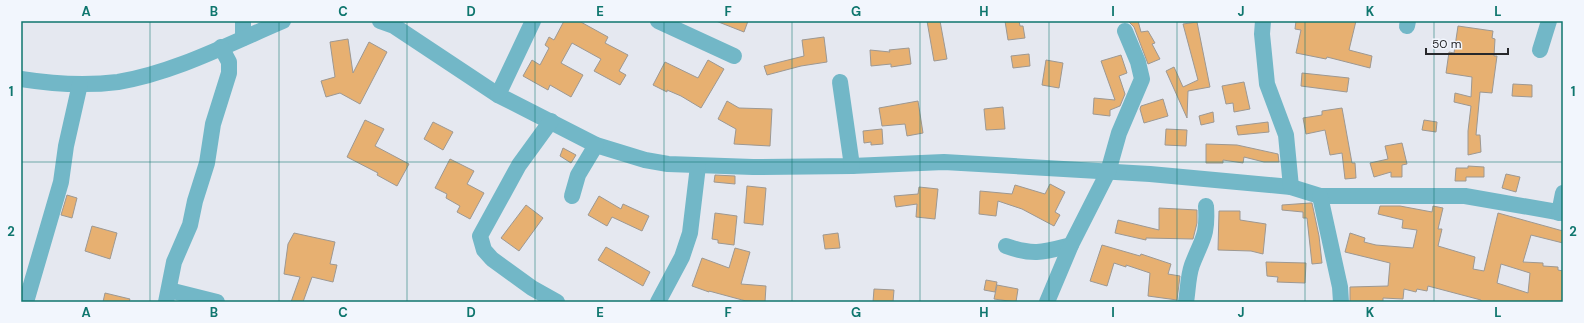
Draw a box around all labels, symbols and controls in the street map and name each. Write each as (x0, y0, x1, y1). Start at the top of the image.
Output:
text: A (81, 3, 91, 20)
text: B (210, 3, 218, 20)
text: C (338, 3, 348, 20)
text: D (466, 3, 476, 20)
text: E (596, 3, 604, 20)
text: F (724, 3, 732, 20)
text: G (851, 3, 861, 20)
text: H (979, 3, 989, 20)
text: I (1111, 3, 1115, 20)
text: J (1237, 3, 1245, 20)
text: K (1366, 3, 1375, 20)
text: L (1494, 3, 1502, 20)
scale bar (1426, 30, 1508, 56)
text: 50 m (1432, 36, 1461, 52)
text: 1 (9, 83, 13, 100)
text: 1 (1571, 83, 1575, 100)
text: 2 (7, 223, 15, 240)
text: 2 (1569, 223, 1577, 240)
text: A (81, 304, 91, 321)
text: B (210, 304, 218, 321)
text: C (338, 304, 348, 321)
text: D (466, 304, 476, 321)
text: E (596, 304, 604, 321)
text: F (724, 304, 732, 321)
text: G (851, 304, 861, 321)
text: H (979, 304, 989, 321)
text: I (1111, 304, 1115, 321)
text: J (1237, 304, 1245, 321)
text: K (1366, 304, 1375, 321)
text: L (1494, 304, 1502, 321)

